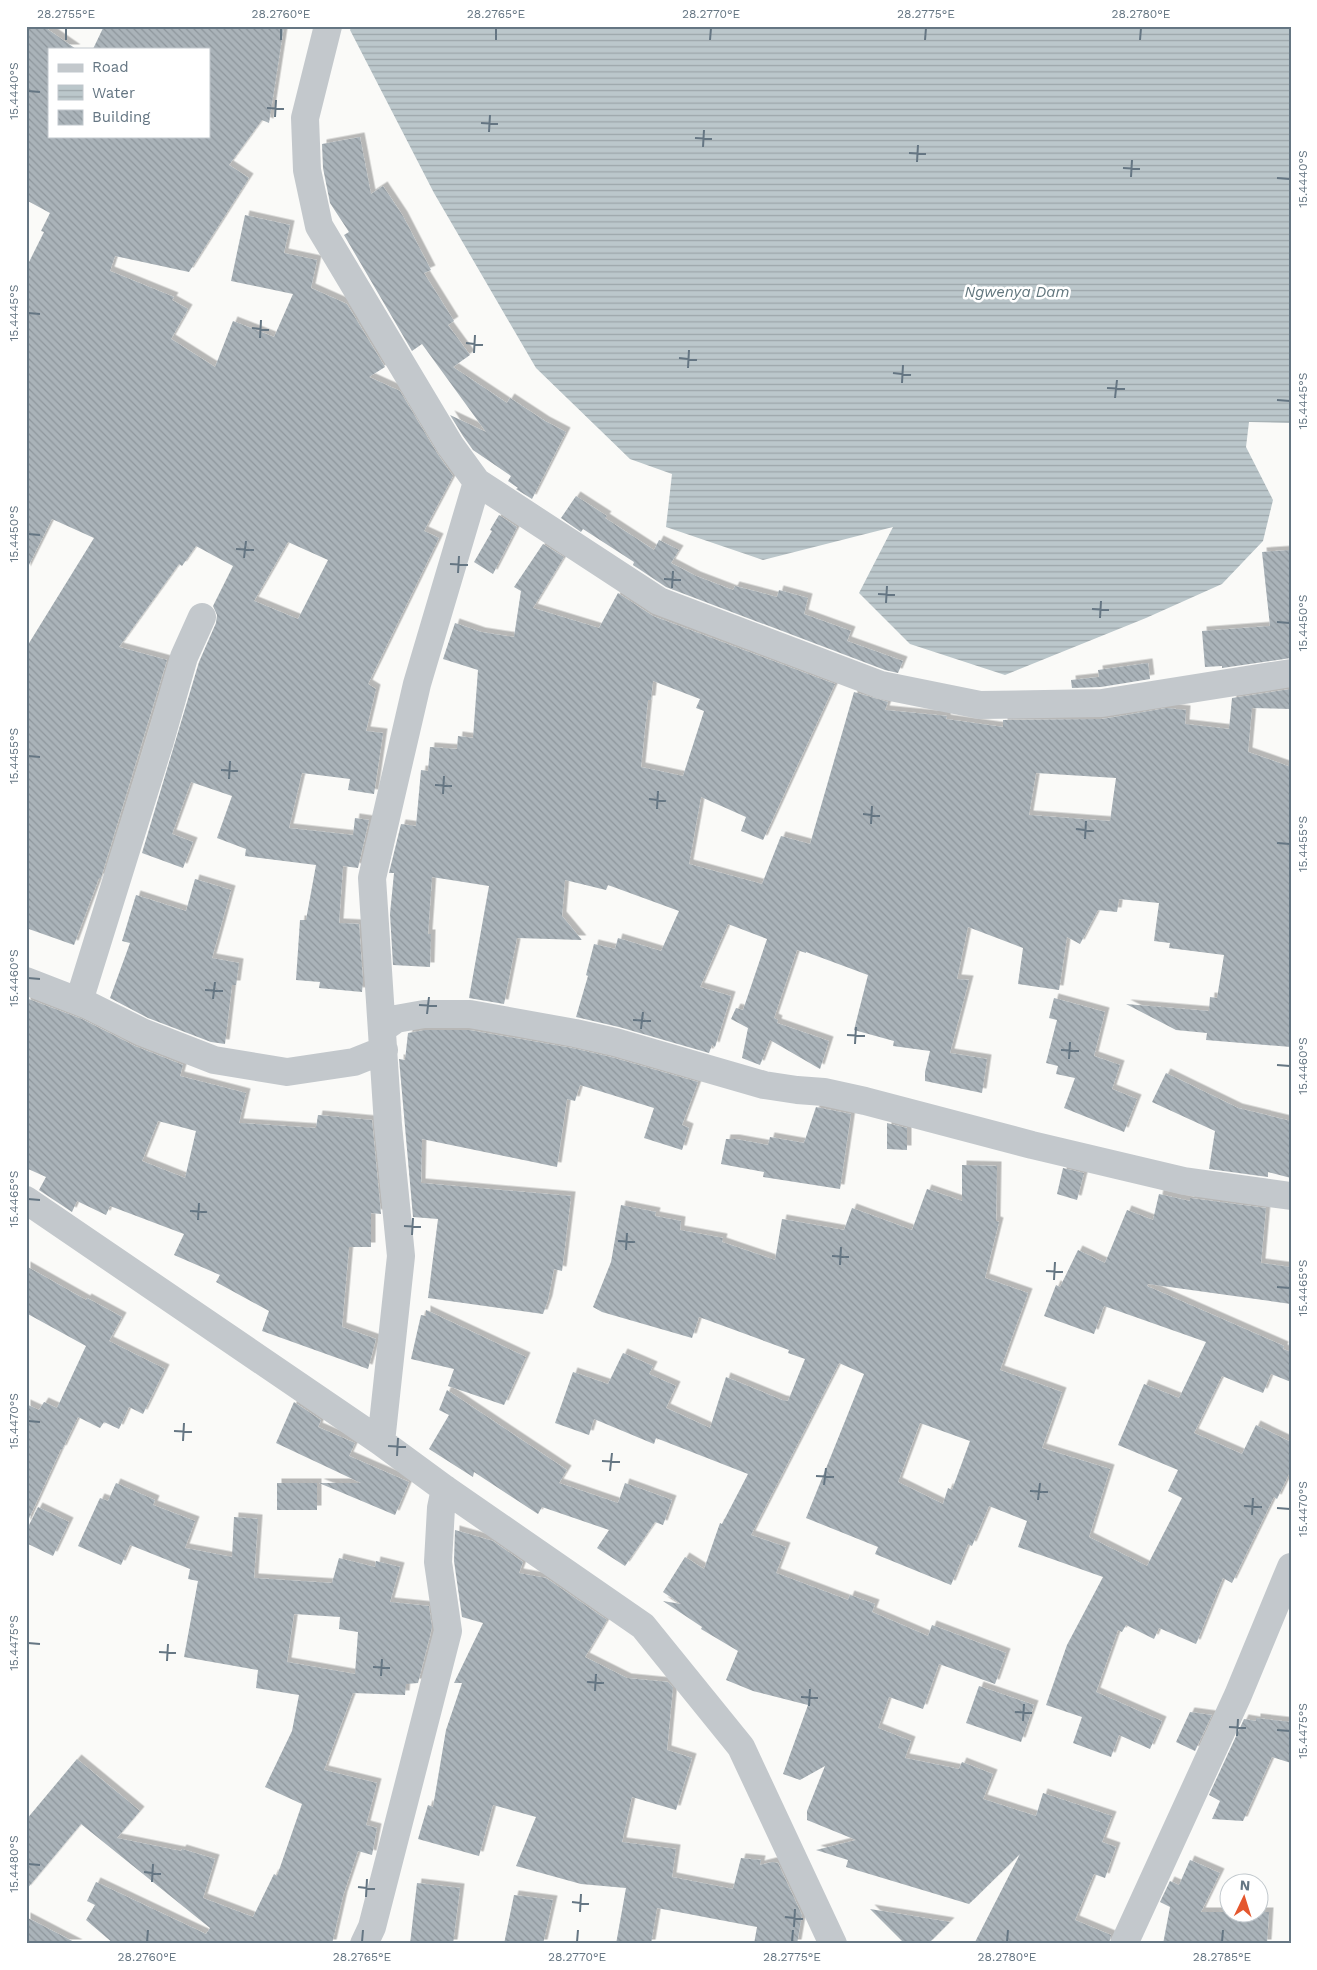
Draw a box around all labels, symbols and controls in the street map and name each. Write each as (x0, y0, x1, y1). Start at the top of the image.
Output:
text: 28.2755°E (37, 7, 95, 21)
text: 28.2760°E (252, 7, 311, 21)
text: 28.2765°E (467, 7, 525, 21)
text: 28.2770°E (682, 7, 740, 21)
text: 28.2775°E (897, 7, 955, 21)
text: 28.2780°E (1112, 7, 1171, 21)
legend (48, 48, 210, 138)
text: Road (92, 58, 129, 76)
text: 15.4440°S (7, 62, 21, 120)
text: Water (92, 84, 135, 102)
text: Building (92, 108, 150, 126)
text: 15.4440°S (1296, 150, 1310, 208)
water label: Ngwenya Dam (964, 283, 1070, 301)
text: 15.4445°S (7, 285, 21, 341)
text: 15.4445°S (1296, 373, 1310, 429)
text: 15.4450°S (7, 505, 21, 563)
text: 15.4450°S (1296, 594, 1310, 652)
text: 15.4455°S (7, 728, 21, 784)
text: 15.4455°S (1296, 816, 1310, 872)
text: 15.4460°S (7, 949, 21, 1007)
text: 15.4460°S (1296, 1037, 1310, 1095)
text: 15.4465°S (7, 1171, 21, 1227)
text: 15.4465°S (1296, 1260, 1310, 1316)
text: 15.4470°S (7, 1393, 21, 1449)
text: 15.4470°S (1296, 1481, 1310, 1537)
text: 15.4475°S (7, 1615, 21, 1671)
text: 15.4475°S (1296, 1703, 1310, 1759)
text: 15.4480°S (7, 1835, 21, 1893)
north arrow (1220, 1872, 1270, 1922)
text: N (1239, 1877, 1251, 1893)
text: 28.2760°E (118, 1950, 177, 1964)
text: 28.2765°E (333, 1950, 391, 1964)
text: 28.2770°E (548, 1950, 606, 1964)
text: 28.2775°E (763, 1950, 821, 1964)
text: 28.2780°E (978, 1950, 1037, 1964)
text: 28.2785°E (1193, 1950, 1252, 1964)

